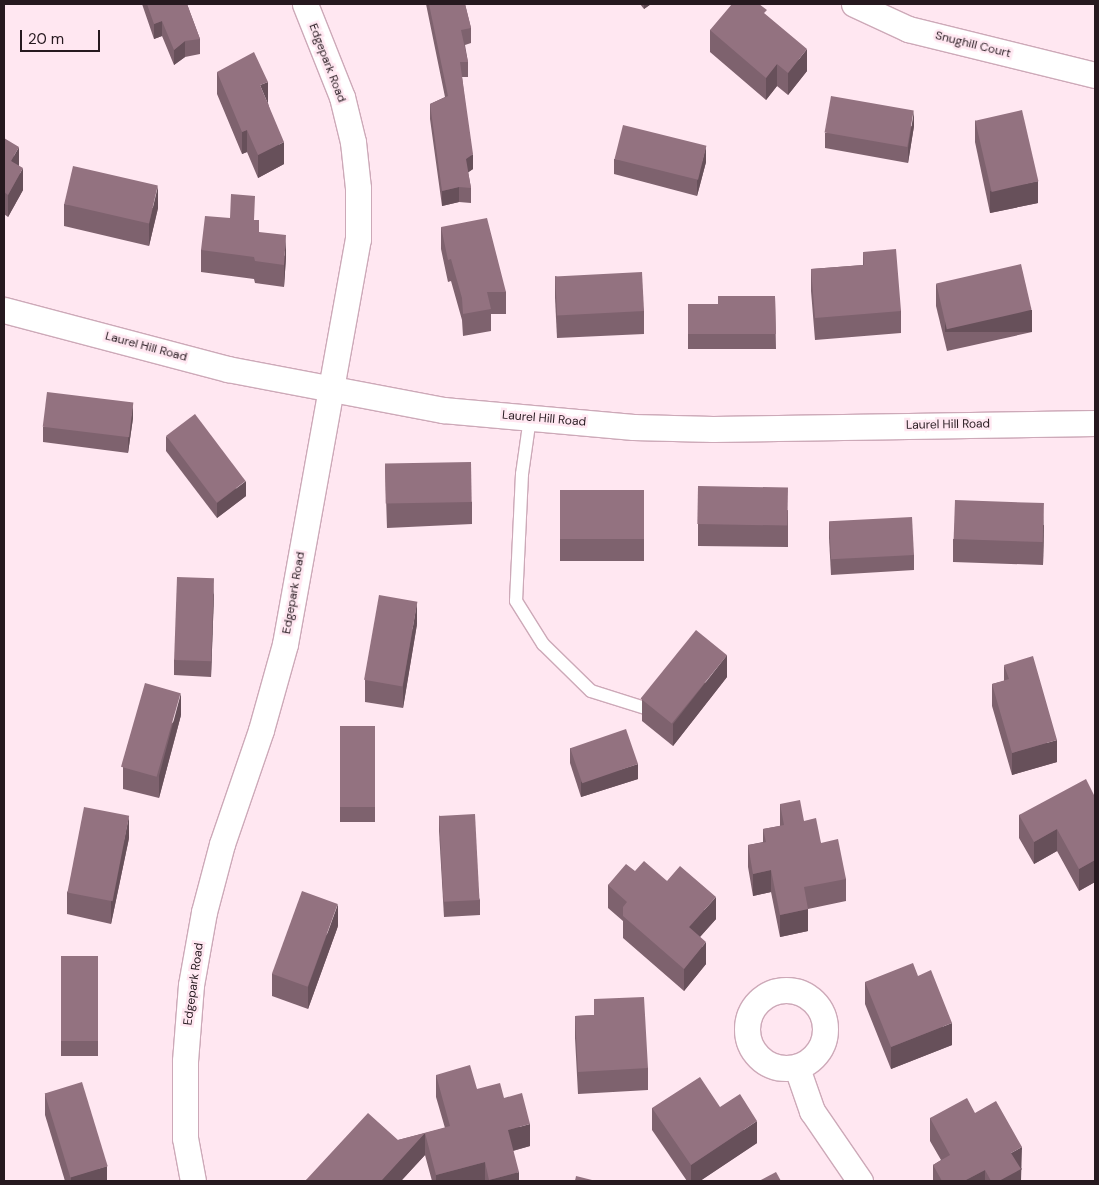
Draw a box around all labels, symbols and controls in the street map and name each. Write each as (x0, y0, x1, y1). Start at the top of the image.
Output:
scale bar (22, 20, 102, 52)
street label: Edgepark Road (305, 22, 349, 104)
text: 20 m (28, 29, 64, 49)
street label: Snughill Court (934, 29, 1012, 61)
street label: Laurel Hill Road (103, 329, 189, 365)
street label: Laurel Hill Road (501, 408, 587, 430)
street label: Laurel Hill Road (906, 417, 990, 433)
street label: Edgepark Road (280, 551, 308, 635)
street label: Edgepark Road (181, 942, 207, 1026)

